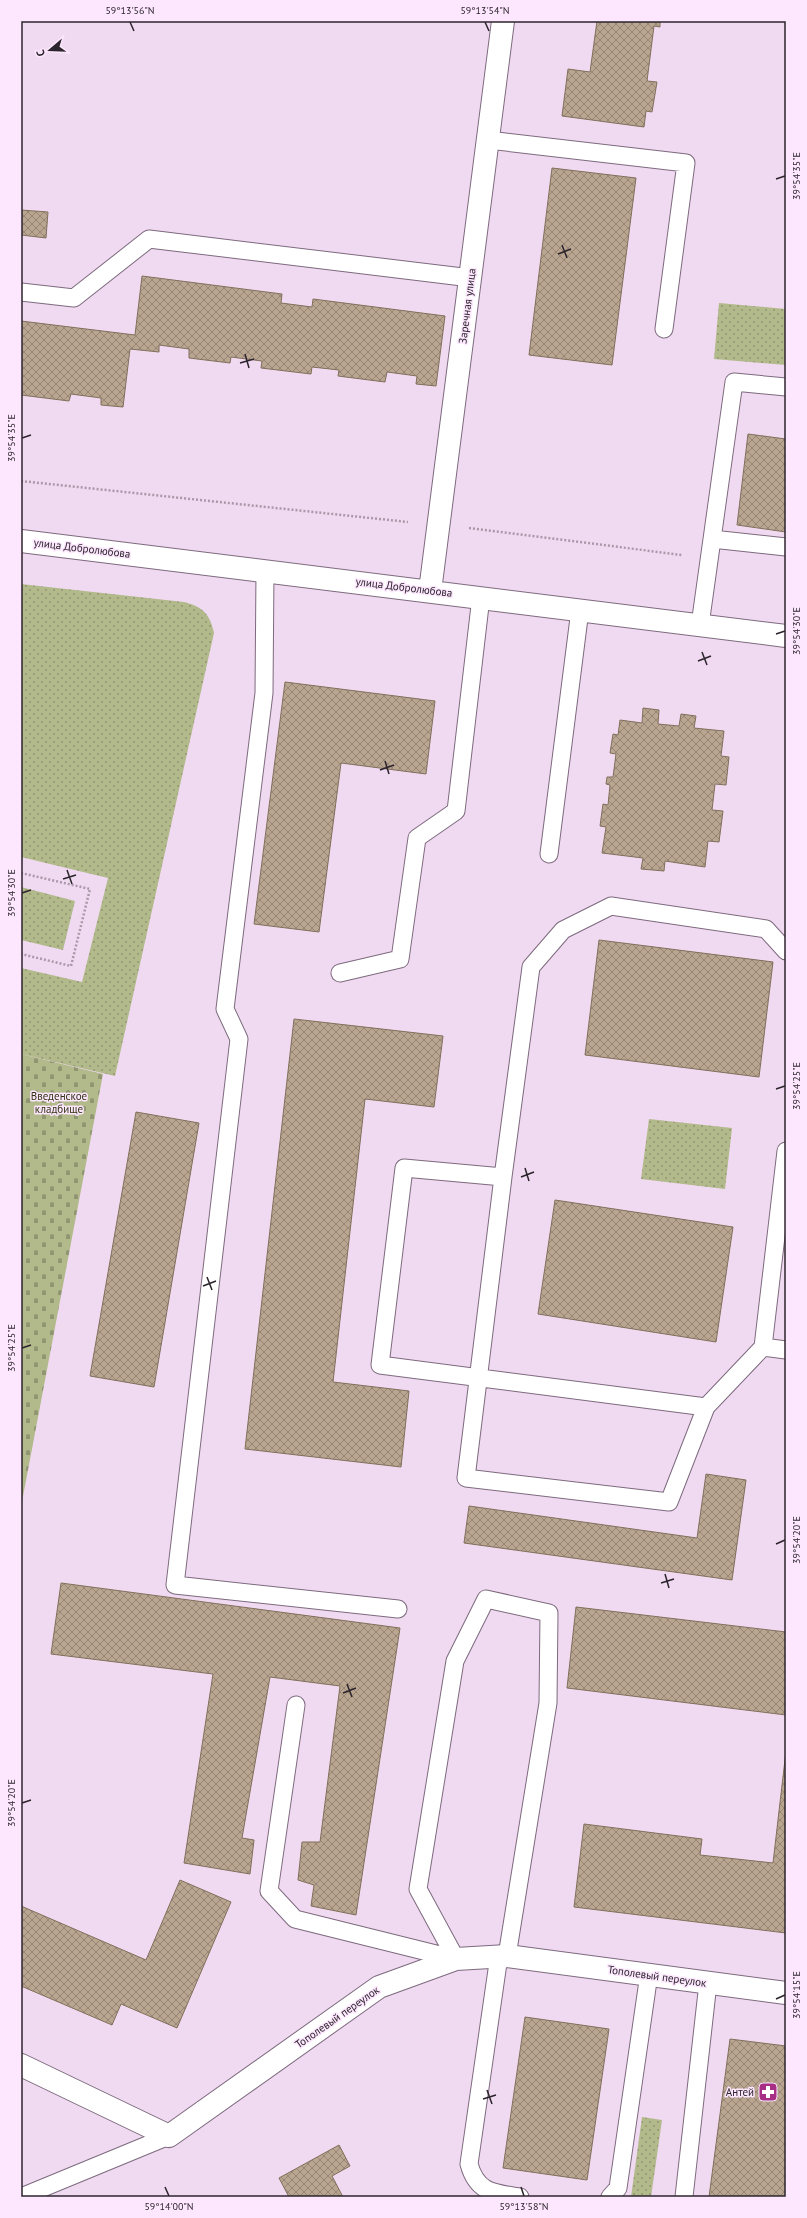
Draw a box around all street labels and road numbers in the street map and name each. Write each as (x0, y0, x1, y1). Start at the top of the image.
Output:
street label: Заречная улица (455, 267, 479, 345)
street label: улица Добролюбова (33, 535, 131, 561)
street label: улица Добролюбова (355, 574, 453, 600)
street label: Тополевый переулок (607, 1962, 708, 1990)
street label: Тополевый переулок (292, 1982, 382, 2051)

